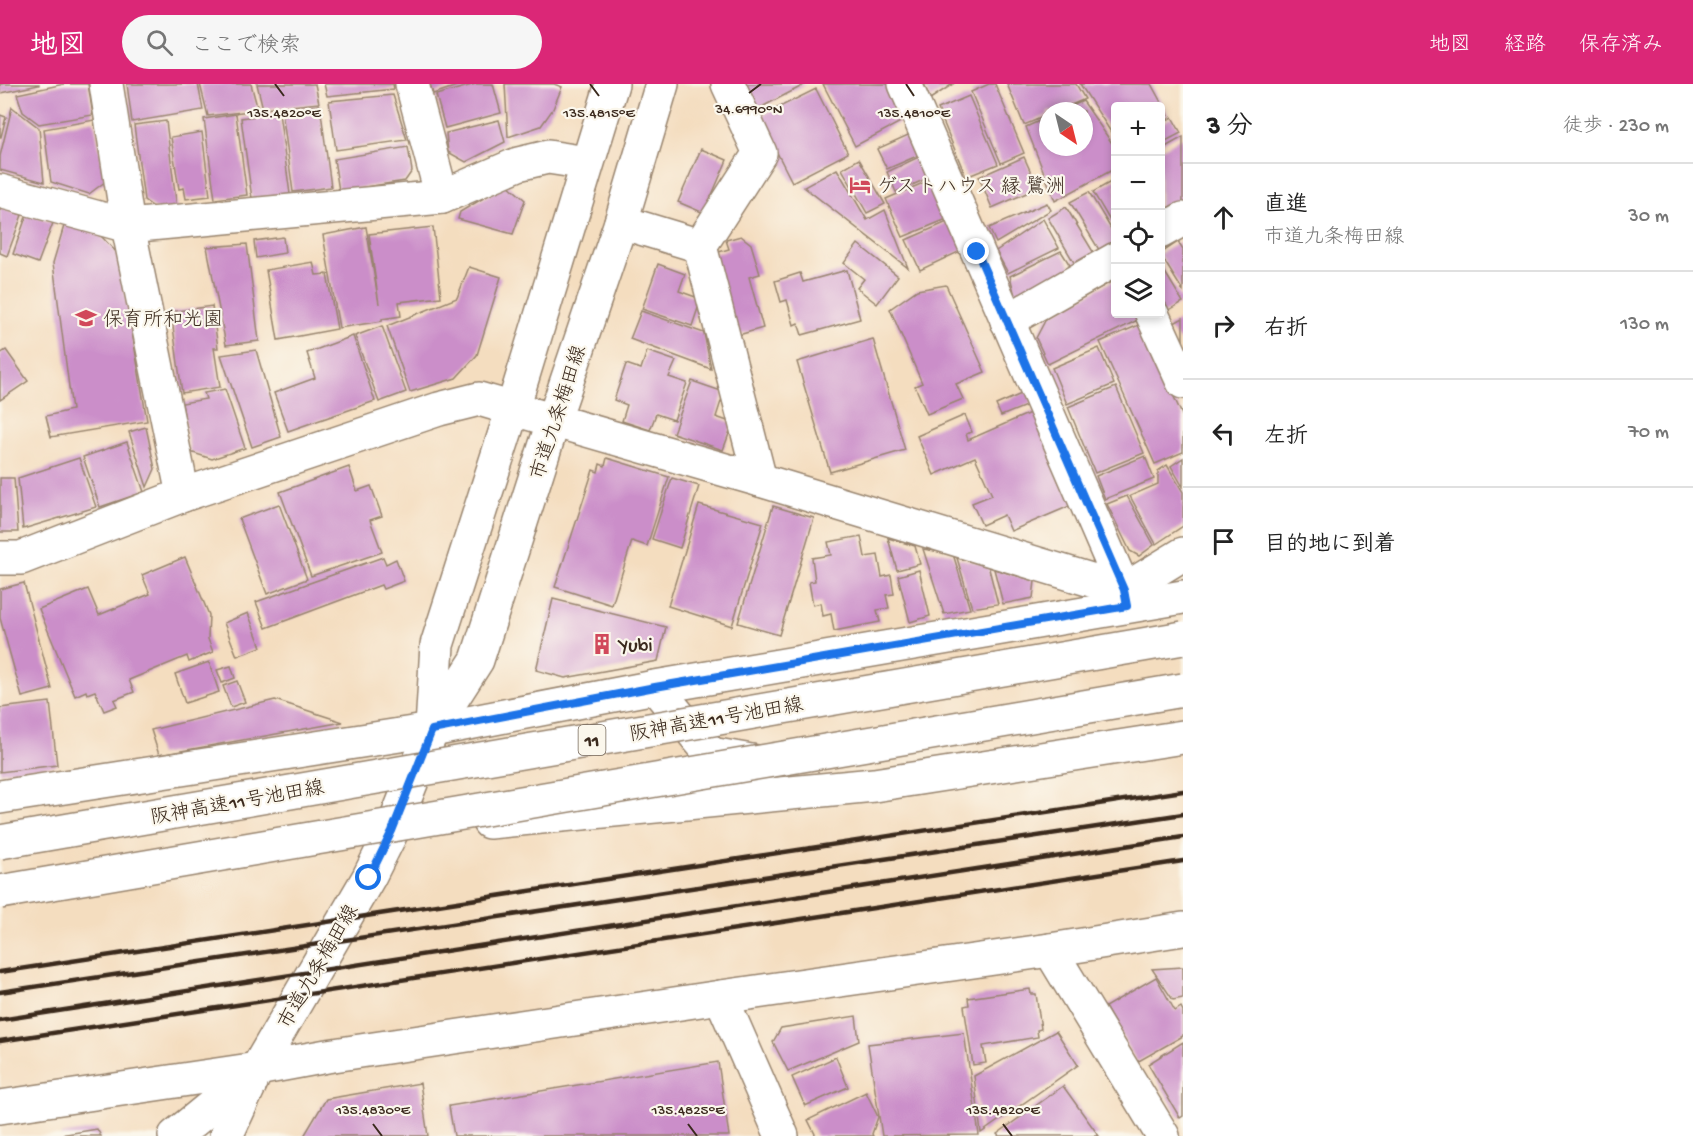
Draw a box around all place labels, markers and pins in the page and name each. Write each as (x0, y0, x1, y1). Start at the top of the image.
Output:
hotel icon: ゲストハウス 縁 鷺洲 (848, 173, 872, 197)
place label: ゲストハウス 縁 鷺洲 (877, 175, 1066, 200)
school or university icon: 保育所和光園 (74, 306, 98, 330)
place label: 保育所和光園 (103, 308, 223, 333)
building icon: Yubi (590, 632, 614, 656)
place label: Yubi (617, 636, 653, 659)

